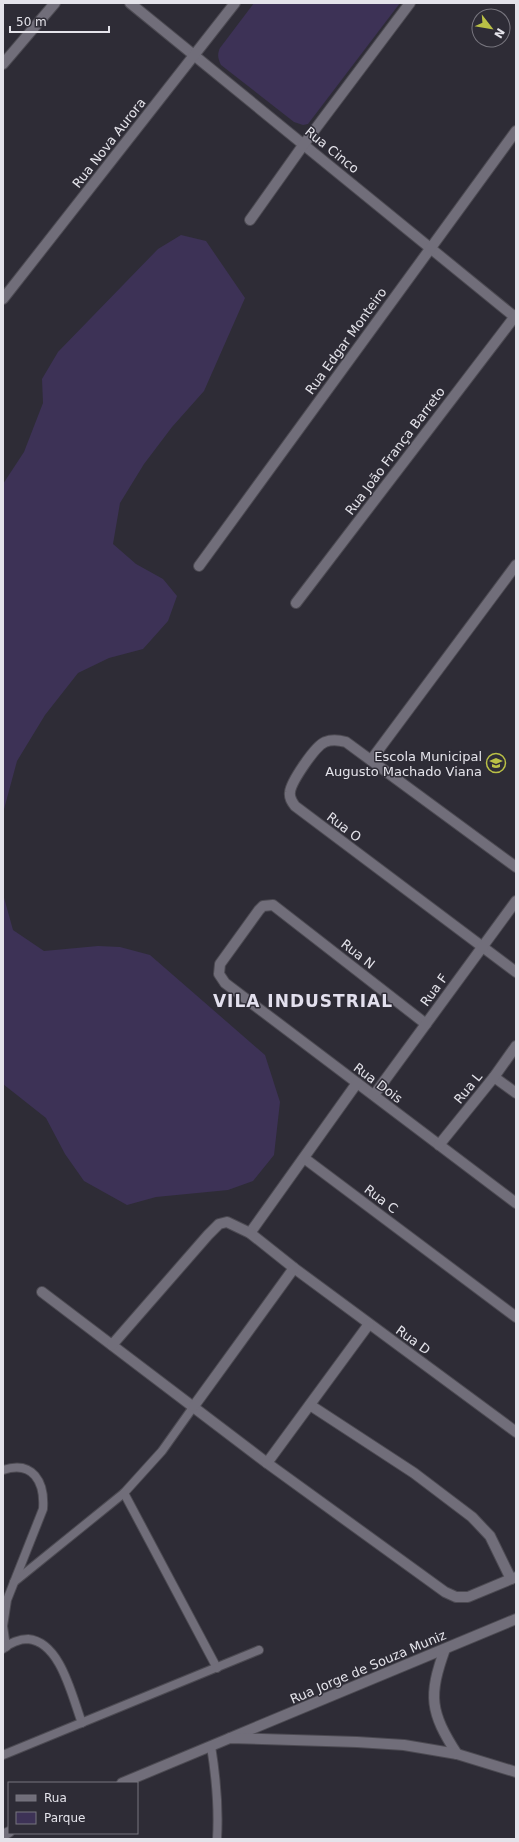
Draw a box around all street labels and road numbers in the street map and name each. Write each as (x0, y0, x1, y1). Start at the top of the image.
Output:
street label: Rua Nova Aurora (69, 95, 149, 191)
street label: Rua Cinco (302, 124, 362, 176)
street label: Rua Edgar Monteiro (302, 285, 390, 397)
street label: Rua João França Barreto (342, 384, 448, 518)
street label: Rua O (324, 809, 364, 845)
street label: Rua N (338, 936, 378, 972)
street label: Rua F (417, 971, 451, 1009)
street label: Rua Dois (351, 1060, 406, 1106)
street label: Rua L (451, 1069, 486, 1107)
street label: Rua C (361, 1182, 401, 1216)
street label: Rua D (393, 1323, 433, 1357)
street label: Rua Jorge de Souza Muniz (288, 1627, 448, 1707)

